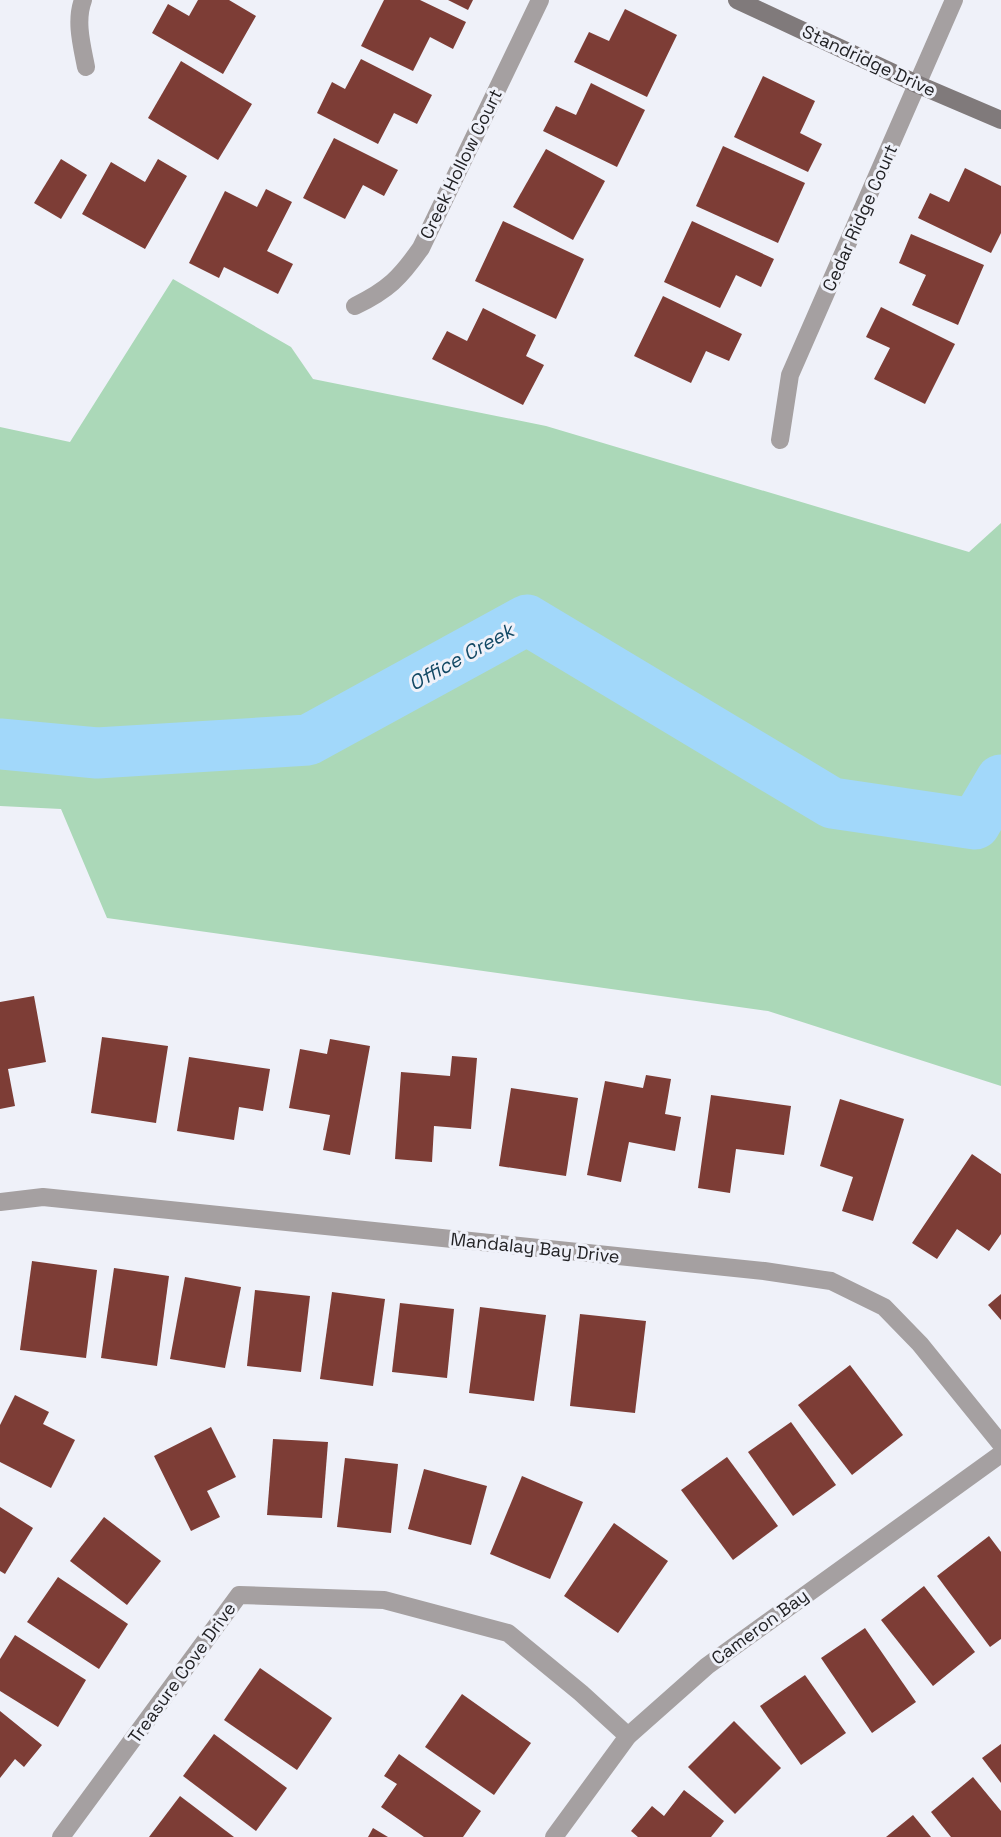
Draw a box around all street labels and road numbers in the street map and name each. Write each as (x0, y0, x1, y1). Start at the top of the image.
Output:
street label: Standridge Drive (799, 19, 940, 102)
street label: Creek Hollow Court (414, 85, 507, 243)
street label: Cedar Ridge Court (817, 141, 902, 295)
street label: Mandalay Bay Drive (449, 1227, 621, 1268)
street label: Cameron Bay (707, 1584, 813, 1669)
street label: Treasure Cove Drive (123, 1598, 241, 1748)

